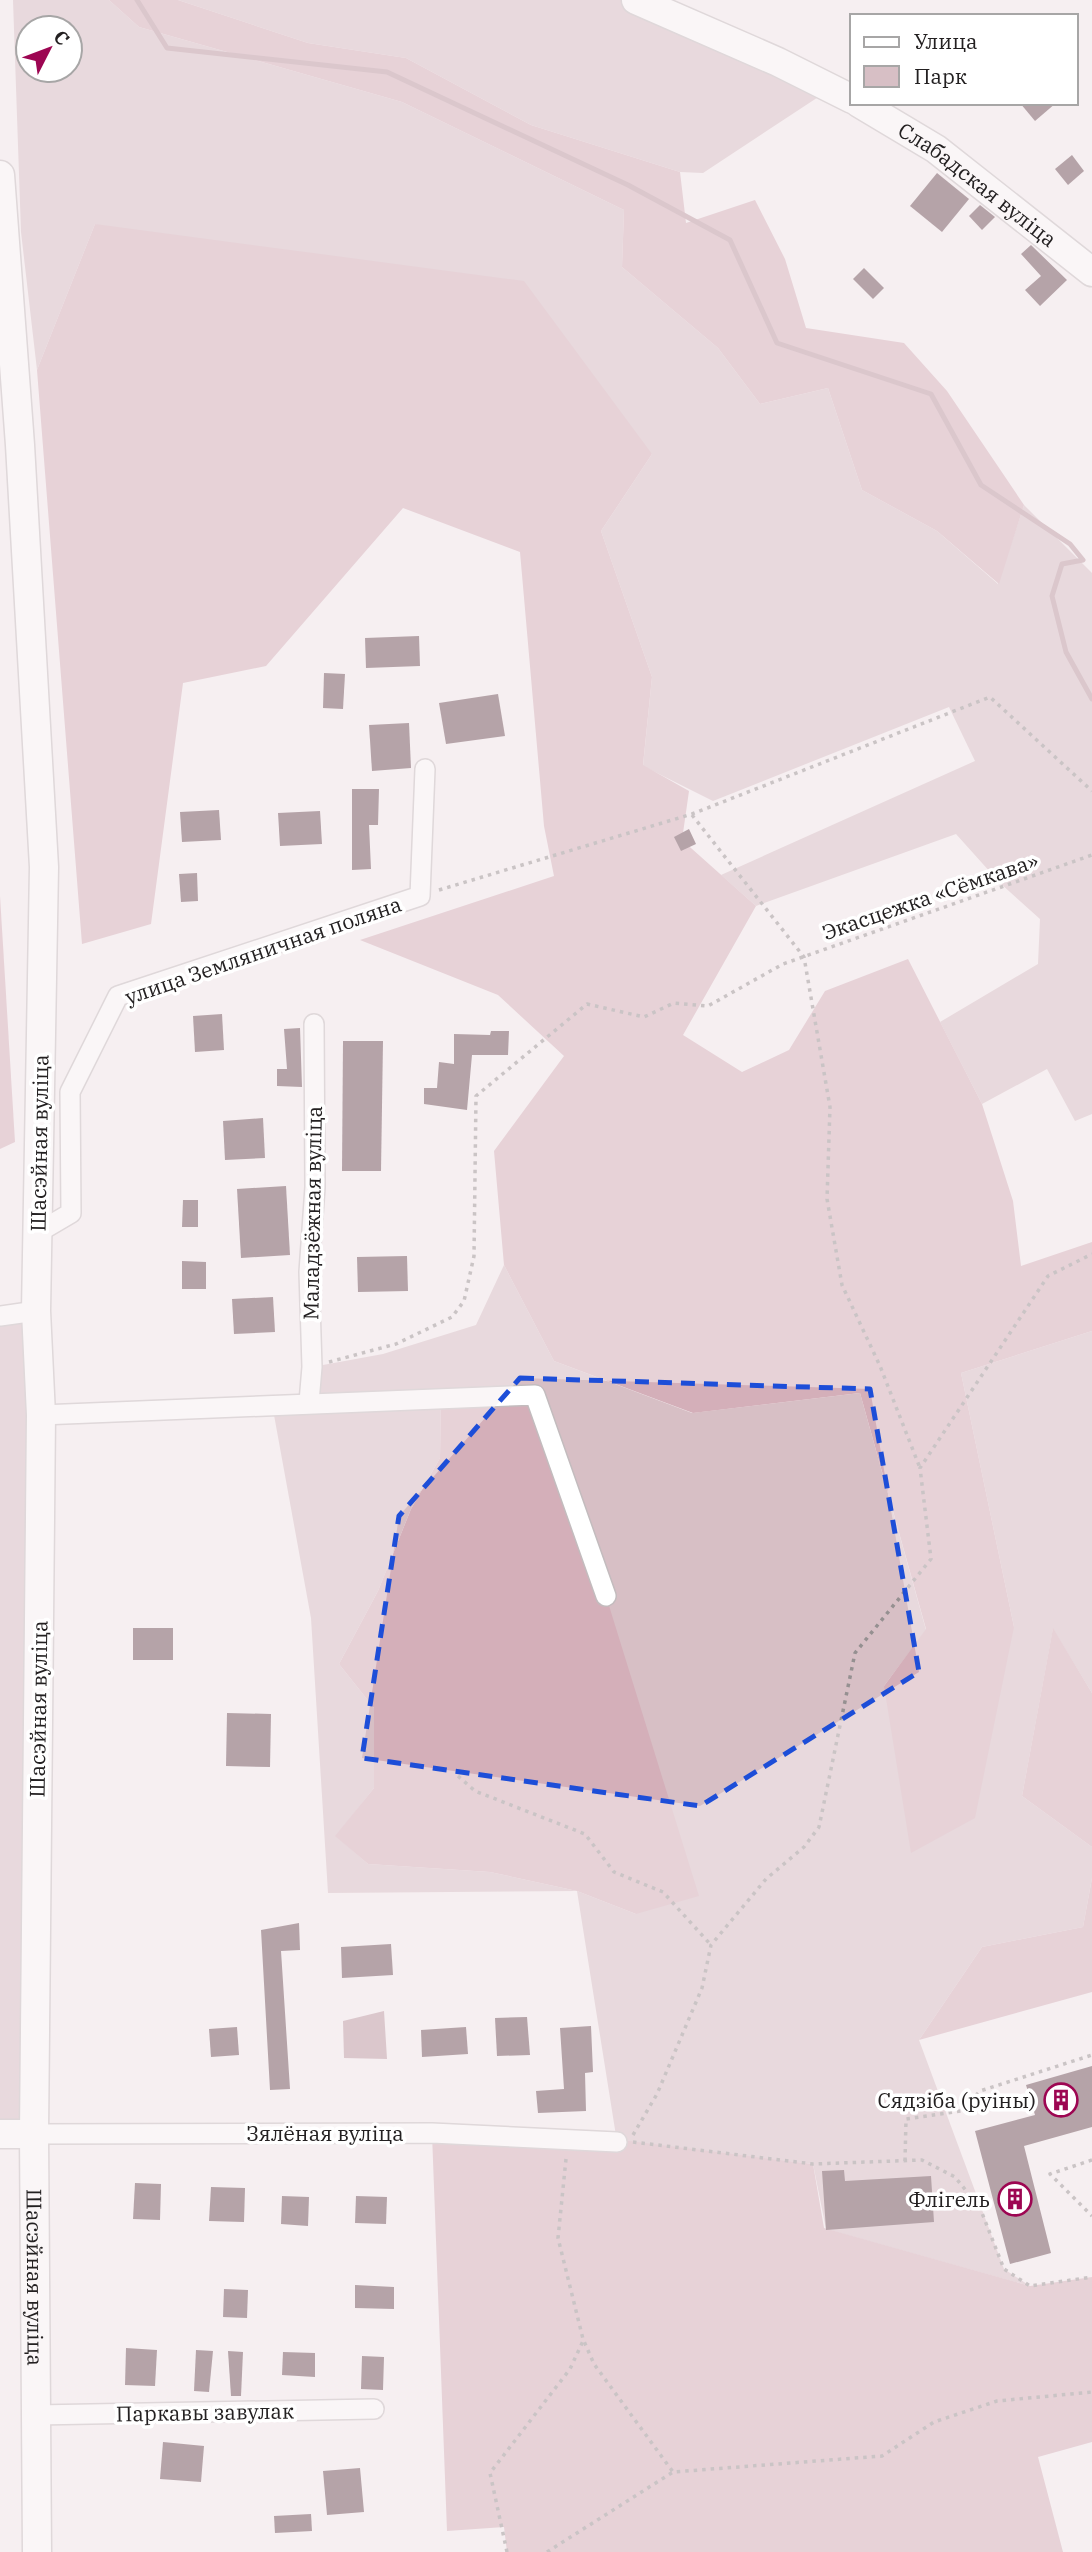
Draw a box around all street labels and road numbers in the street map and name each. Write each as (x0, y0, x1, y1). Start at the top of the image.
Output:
street label: Слабадская вуліца (893, 116, 1063, 253)
street label: Экасцежка «Сёмкава» (818, 846, 1042, 946)
street label: улица Земляничная поляна (121, 889, 405, 1011)
street label: Шасэйная вуліца (23, 1054, 55, 1232)
street label: Маладзёжная вуліца (296, 1106, 328, 1320)
street label: Шасэйная вуліца (22, 1620, 54, 1798)
street label: Зялёная вуліца (246, 2119, 404, 2147)
street label: Шасэйная вуліца (20, 2189, 50, 2366)
street label: Паркавы завулак (116, 2396, 294, 2428)

